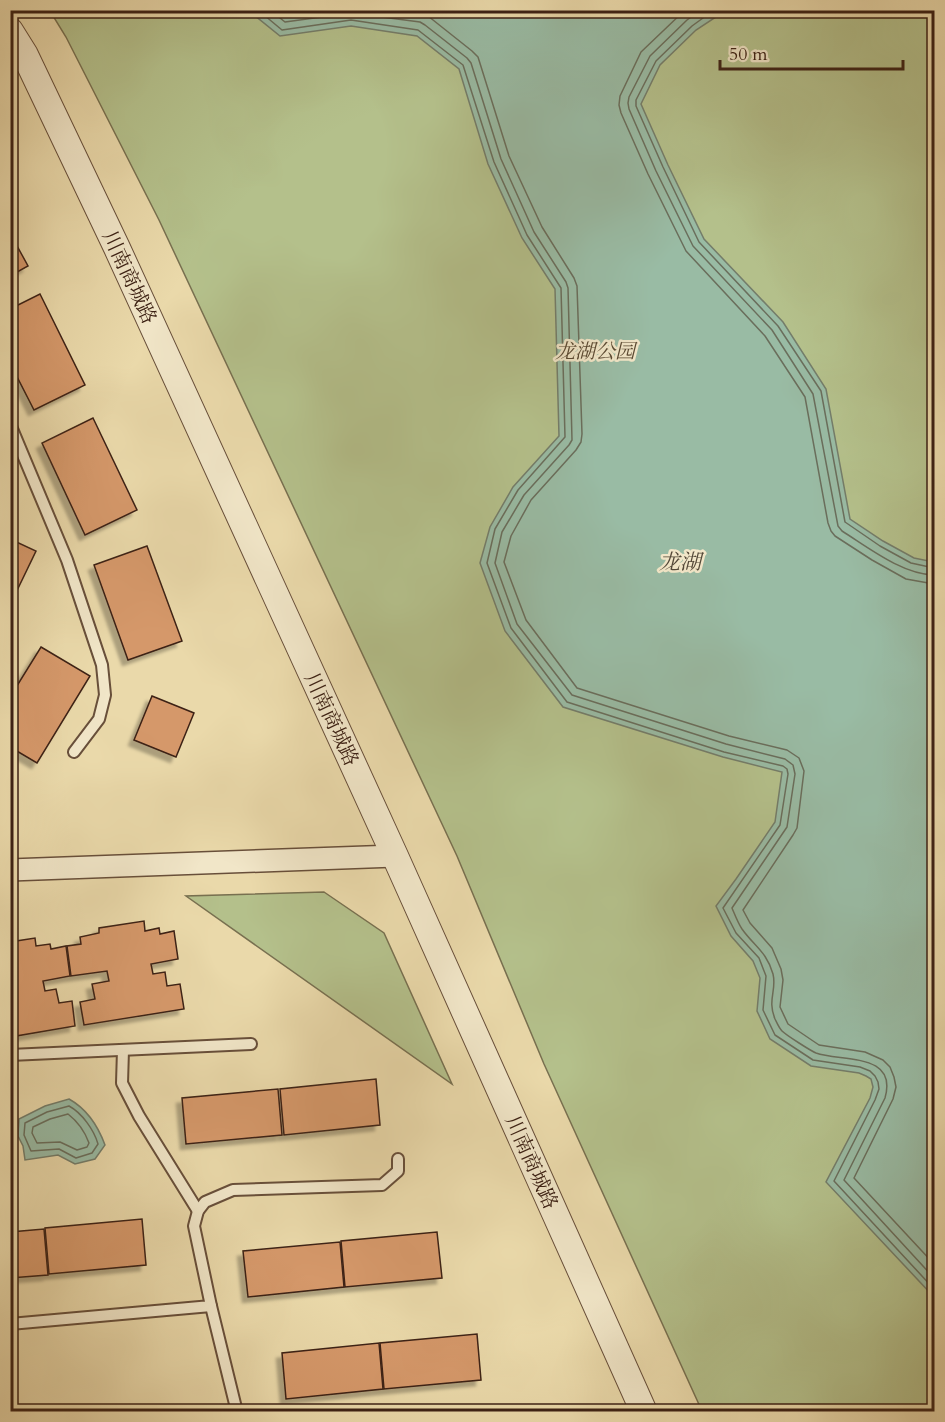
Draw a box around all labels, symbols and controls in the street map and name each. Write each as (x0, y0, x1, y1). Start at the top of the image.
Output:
scale bar (720, 33, 903, 71)
text: 50 m (729, 42, 768, 67)
street label: 川南商城路 (96, 226, 163, 328)
park label: 龙湖公园 (555, 338, 638, 365)
water label: 龙湖 (659, 548, 705, 577)
street label: 川南商城路 (298, 668, 365, 770)
street label: 川南商城路 (499, 1111, 564, 1213)

